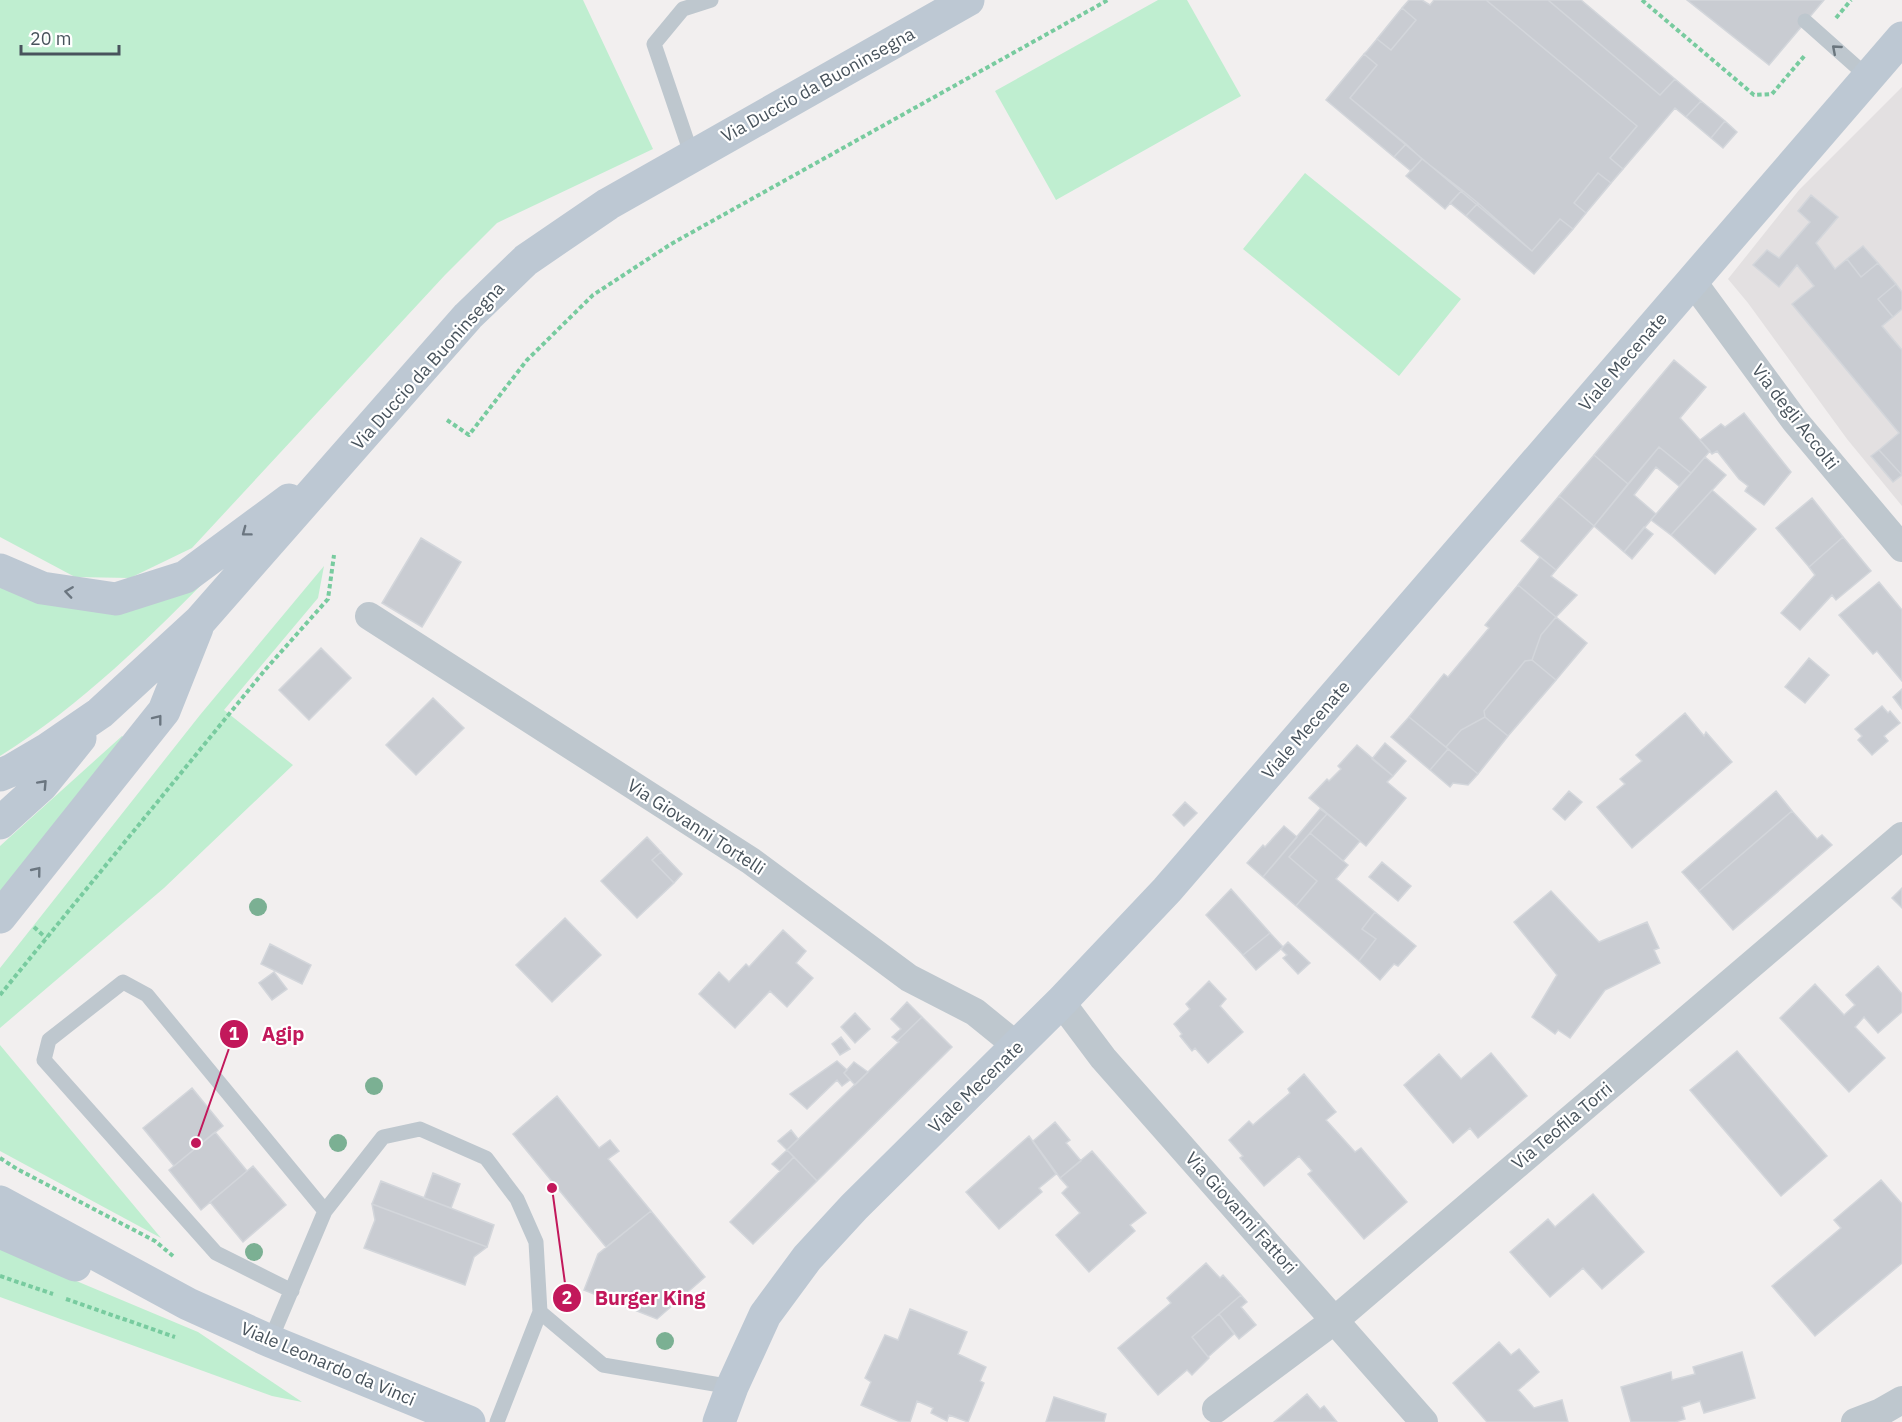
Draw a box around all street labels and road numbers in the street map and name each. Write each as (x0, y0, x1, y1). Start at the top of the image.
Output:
street label: Via Duccio da Buoninsegna (717, 22, 919, 147)
street label: Via Duccio da Buoninsegna (346, 277, 509, 454)
street label: Viale Mecenate (1573, 307, 1672, 416)
street label: Via degli Accolti (1747, 359, 1844, 474)
street label: Viale Mecenate (1256, 675, 1355, 784)
street label: Via Giovanni Tortelli (623, 773, 770, 880)
street label: Viale Mecenate (923, 1035, 1028, 1138)
street label: Via Teofila Torri (1507, 1077, 1617, 1174)
street label: Via Giovanni Fattori (1181, 1147, 1302, 1278)
street label: Viale Leonardo da Vinci (237, 1316, 419, 1411)

